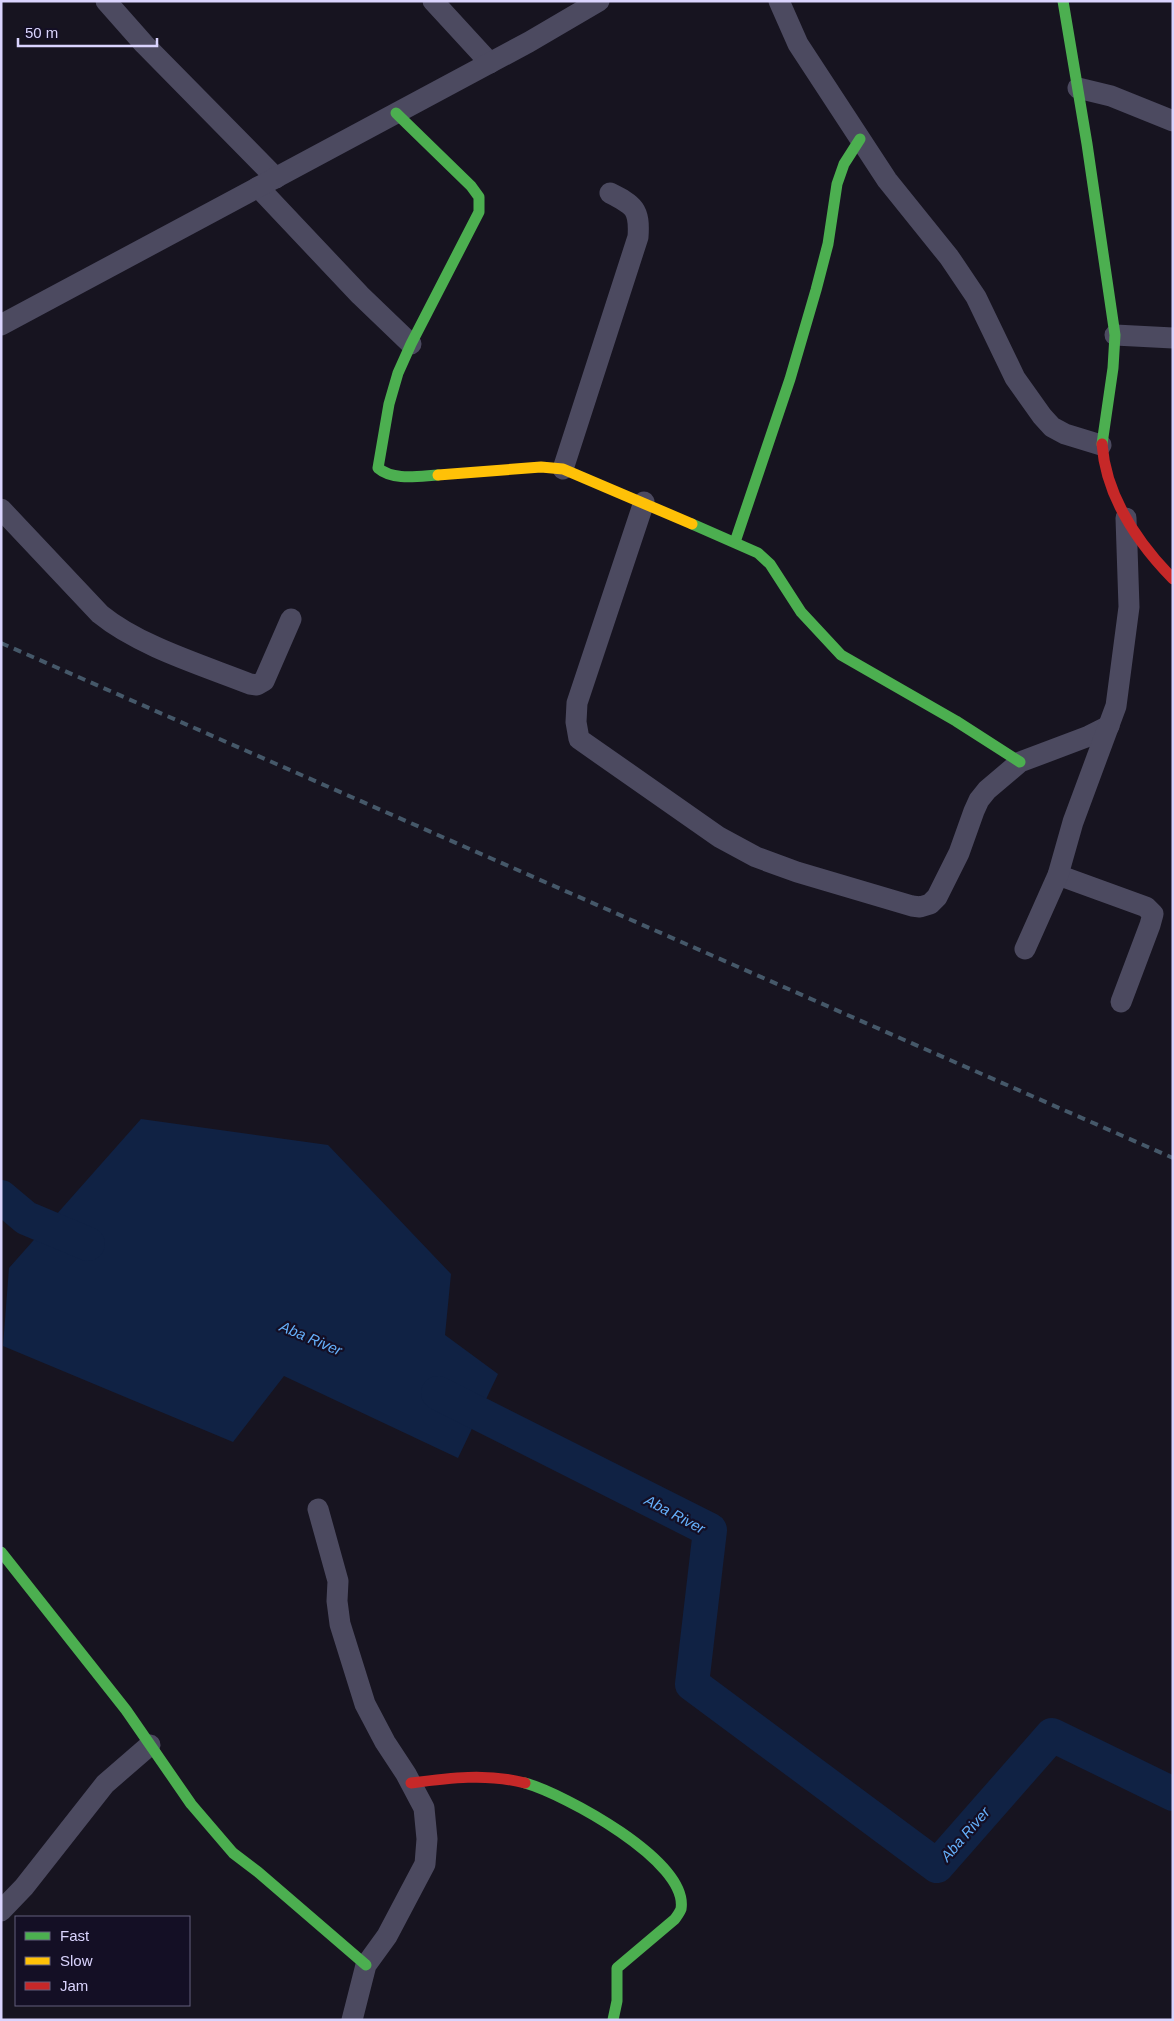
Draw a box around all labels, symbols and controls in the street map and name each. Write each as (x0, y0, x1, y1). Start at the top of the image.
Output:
scale bar (18, 15, 156, 47)
text: 50 m (25, 24, 58, 41)
water label: Aba River (276, 1317, 346, 1359)
water label: Aba River (641, 1491, 709, 1537)
water label: Aba River (936, 1803, 994, 1865)
legend (15, 1916, 190, 2006)
text: Fast (60, 1927, 90, 1944)
text: Slow (60, 1952, 93, 1969)
text: Jam (60, 1977, 88, 1994)

